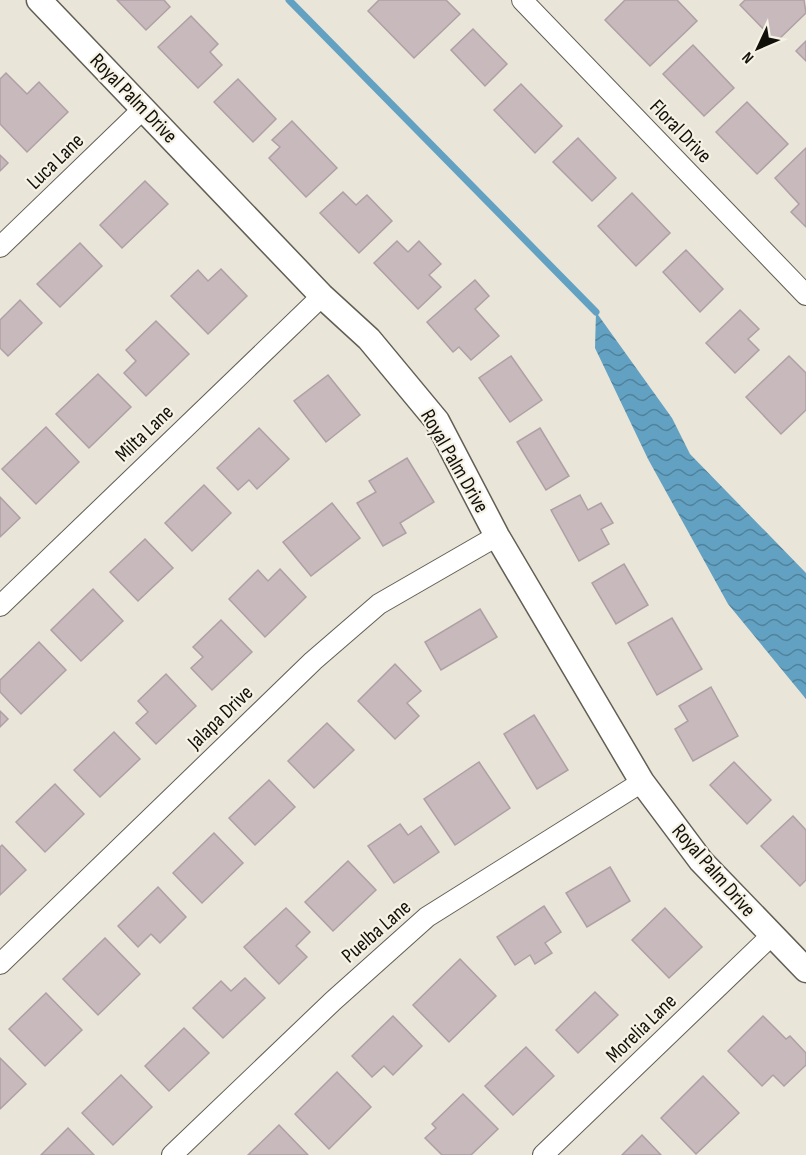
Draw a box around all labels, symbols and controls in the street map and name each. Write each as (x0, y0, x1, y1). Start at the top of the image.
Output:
north arrow (728, 18, 788, 78)
street label: Royal Palm Drive (85, 48, 183, 148)
text: N (738, 48, 758, 67)
street label: Floral Drive (644, 95, 717, 168)
street label: Luca Lane (22, 128, 89, 194)
street label: Milta Lane (110, 400, 179, 467)
street label: Royal Palm Drive (415, 405, 494, 517)
street label: Jalapa Drive (182, 680, 258, 755)
street label: Royal Palm Drive (666, 819, 761, 922)
street label: Puelba Lane (337, 895, 416, 968)
street label: Morelia Lane (601, 989, 682, 1068)

